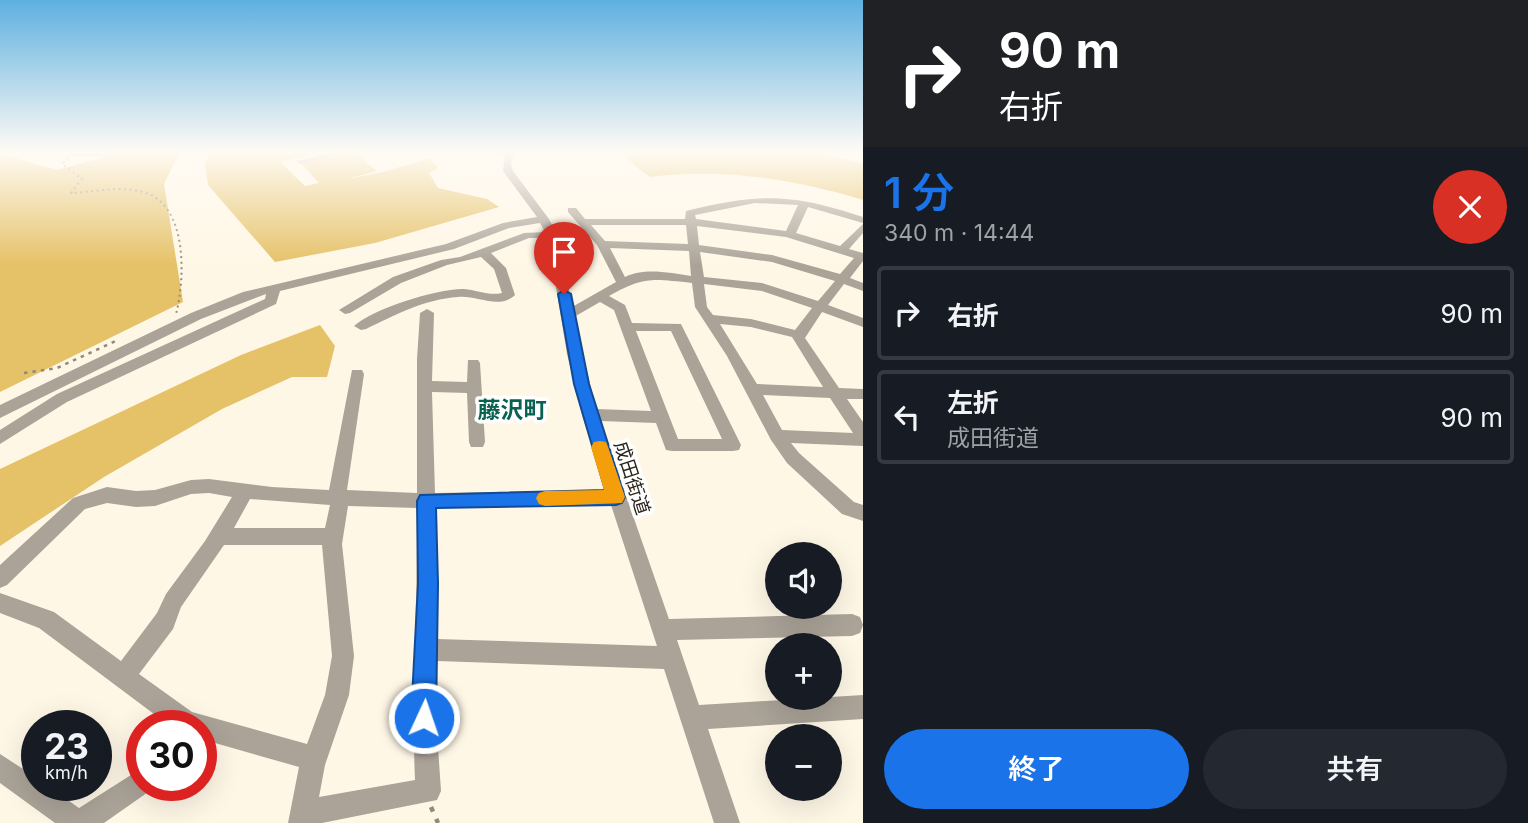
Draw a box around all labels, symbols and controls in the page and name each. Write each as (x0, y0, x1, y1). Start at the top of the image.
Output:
text: 90 m (999, 21, 1120, 80)
icon: right (884, 28, 975, 119)
text: 右折 (999, 87, 1063, 126)
text: 1 分 (884, 167, 954, 218)
button: close (1433, 170, 1507, 244)
text: 340 m · 14:44 (884, 219, 1034, 247)
pin (534, 222, 594, 294)
icon: arrive (545, 233, 583, 271)
icon: right (888, 294, 926, 332)
text: 90 m (1440, 298, 1503, 329)
text: 右折 (947, 300, 999, 331)
text: 左折 (947, 387, 999, 418)
district label: 藤沢町 (478, 396, 547, 424)
icon: left (888, 398, 926, 436)
text: 90 m (1440, 402, 1503, 433)
text: 成田街道 (947, 424, 1039, 452)
street label: 成田街道 (609, 438, 655, 518)
map controls (765, 542, 842, 801)
button: sound (765, 542, 842, 619)
button: + (765, 633, 842, 710)
position arrow (387, 681, 461, 755)
speed limit sign: 30 (126, 710, 217, 801)
button: − (765, 724, 842, 801)
text: 23 (44, 725, 89, 767)
button: 終了 (884, 729, 1189, 809)
button: 共有 (1203, 729, 1507, 809)
text: km/h (45, 762, 88, 783)

